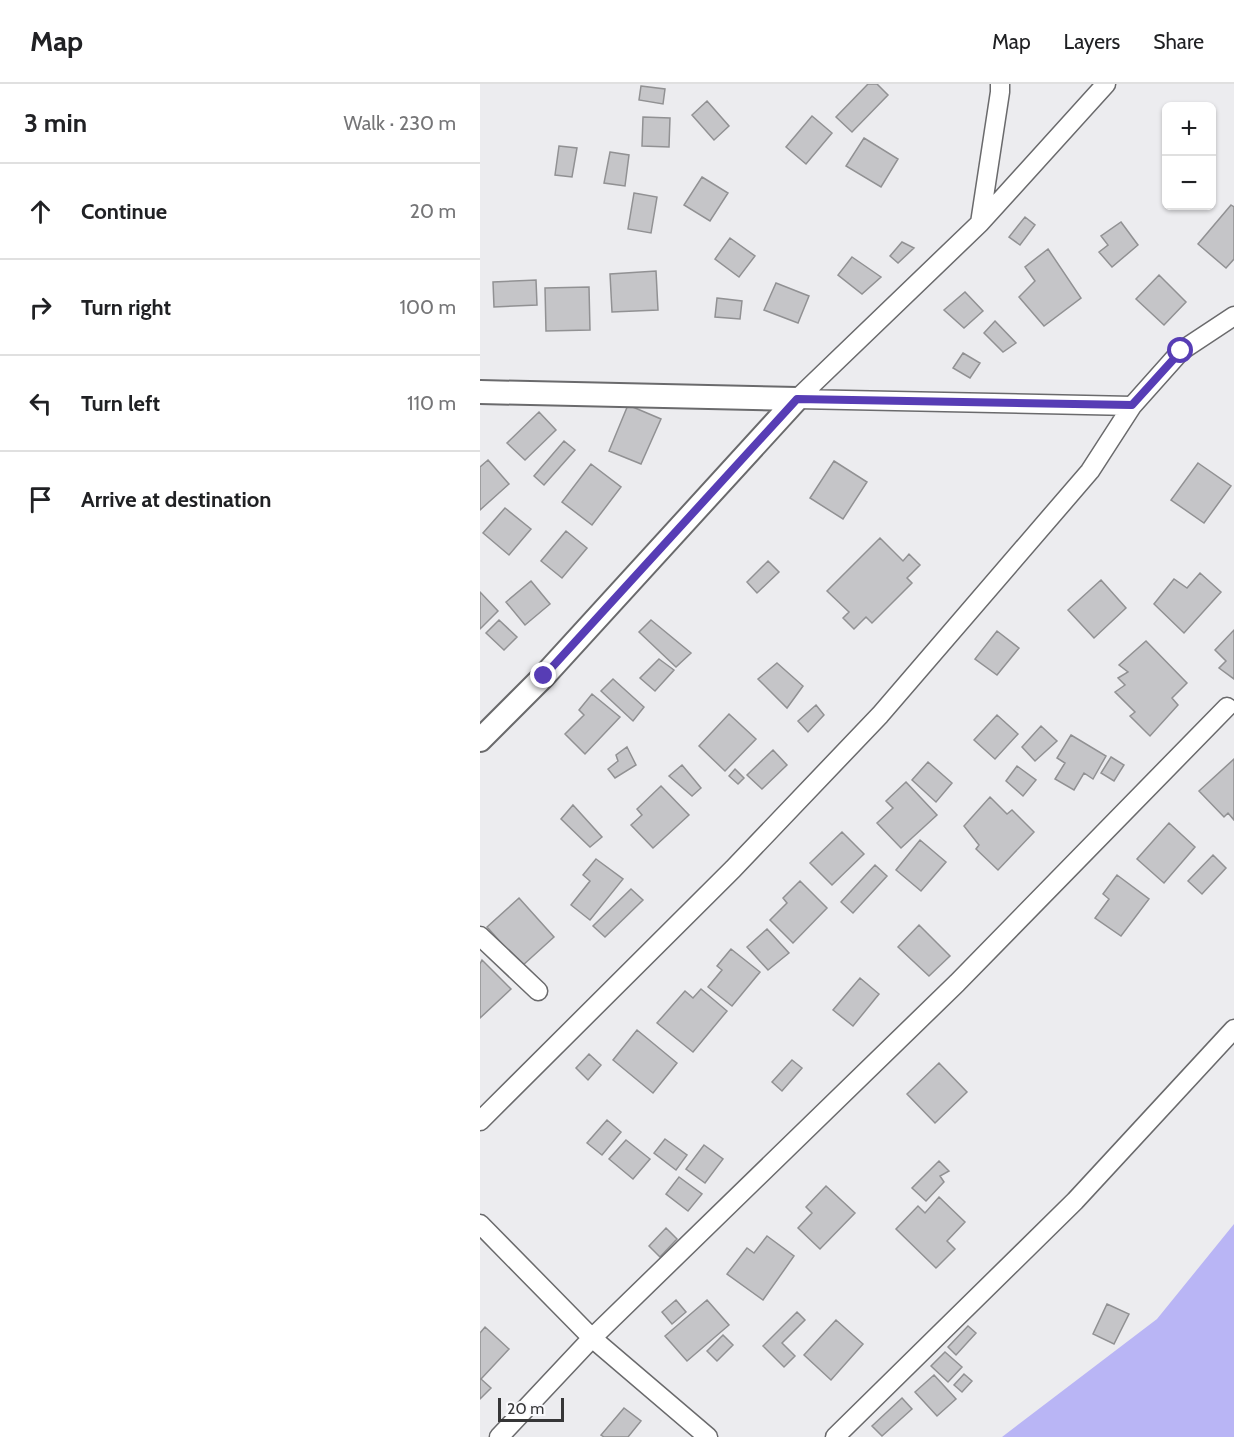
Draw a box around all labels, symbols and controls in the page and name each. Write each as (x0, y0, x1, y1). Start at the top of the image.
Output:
text: Map (30, 24, 83, 58)
text: Map (992, 29, 1031, 54)
text: Layers (1064, 29, 1120, 54)
text: Share (1153, 29, 1204, 54)
map controls (1162, 102, 1216, 210)
button: + (1162, 102, 1216, 156)
text: 3 min (24, 107, 87, 139)
text: Walk · 230 m (344, 111, 456, 135)
button: − (1162, 156, 1216, 210)
icon: ahead (24, 195, 57, 228)
text: Continue (81, 198, 167, 225)
text: 20 m (410, 199, 456, 223)
icon: right (24, 291, 57, 324)
text: Turn right (81, 294, 171, 321)
text: 100 m (400, 295, 456, 319)
route start (1167, 337, 1193, 363)
icon: left (24, 387, 57, 420)
text: Turn left (81, 390, 160, 417)
text: 110 m (407, 391, 456, 415)
icon: arrive (24, 483, 57, 516)
text: Arrive at destination (81, 486, 271, 513)
route end (530, 662, 556, 688)
scale bar (498, 1395, 564, 1422)
text: 20 m (507, 1399, 544, 1418)

